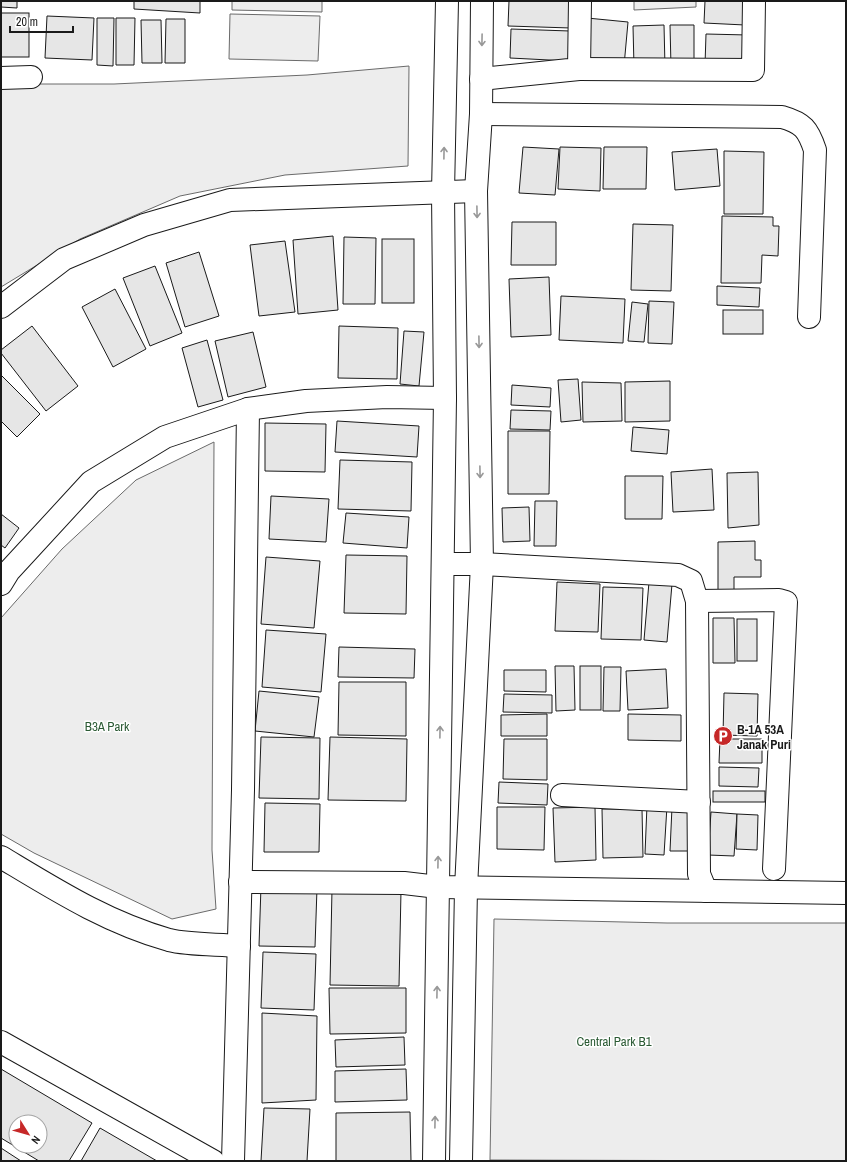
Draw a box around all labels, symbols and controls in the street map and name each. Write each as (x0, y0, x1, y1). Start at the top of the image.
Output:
scale bar (10, 8, 73, 34)
text: 20 m (16, 14, 38, 30)
one-way arrow (478, 33, 486, 46)
one-way arrow (440, 147, 447, 160)
one-way arrow (473, 205, 481, 218)
one-way arrow (475, 335, 483, 348)
one-way arrow (477, 465, 484, 478)
park label: B3A Park (85, 718, 130, 735)
place label: B-1A 53A Janak Puri (737, 721, 791, 753)
parking icon: B-1A 53A Janak Puri (712, 725, 734, 747)
one-way arrow (436, 726, 444, 739)
one-way arrow (435, 856, 442, 869)
one-way arrow (433, 986, 440, 999)
park label: Central Park B1 (576, 1033, 652, 1050)
north arrow (8, 1114, 48, 1154)
one-way arrow (431, 1116, 439, 1129)
text: N (28, 1133, 44, 1147)

